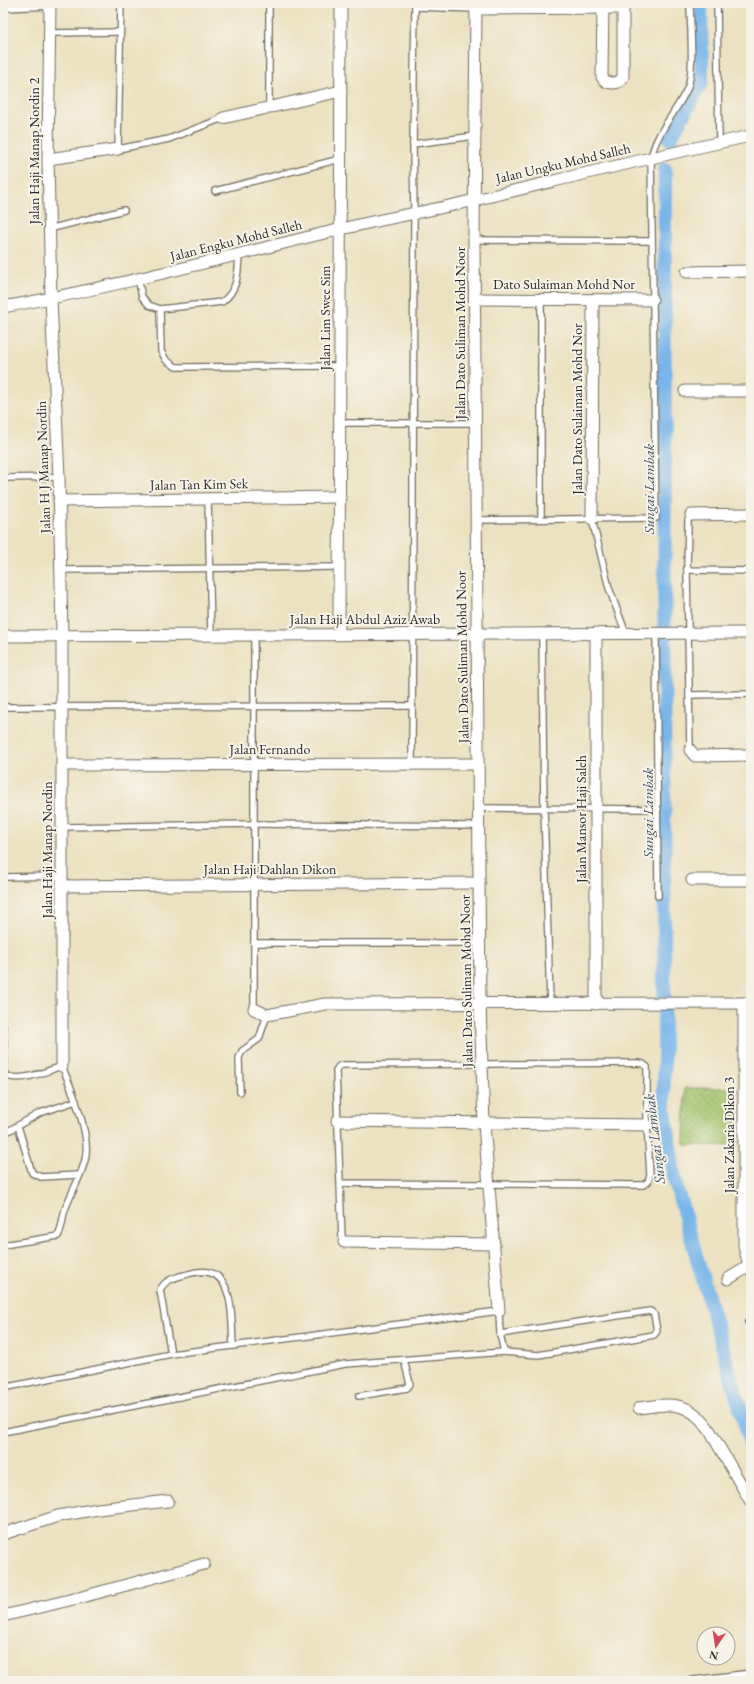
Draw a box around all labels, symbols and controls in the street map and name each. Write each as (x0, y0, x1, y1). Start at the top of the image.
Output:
street label: Jalan Haji Manap Nordin 2 (25, 77, 43, 225)
street label: Jalan Ungku Mohd Salleh (493, 139, 632, 187)
street label: Jalan Engku Mohd Salleh (167, 215, 304, 265)
street label: Jalan Dato Suliman Mohd Noor (451, 246, 469, 420)
street label: Jalan Lim Swee Sim (316, 265, 334, 371)
street label: Dato Sulaiman Mohd Nor (493, 275, 635, 293)
street label: Jalan Dato Sulaiman Mohd Nor (568, 323, 586, 496)
street label: Jalan H J Manap Nordin (32, 400, 54, 535)
water label: Sungai Lambak (639, 443, 658, 535)
street label: Jalan Tan Kim Sek (149, 474, 249, 494)
street label: Jalan Dato Suliman Mohd Noor (451, 570, 473, 745)
street label: Jalan Haji Abdul Aziz Awab (289, 610, 440, 628)
street label: Jalan Fernando (229, 740, 310, 758)
street label: Jalan Mansor Haji Saleh (572, 755, 590, 884)
water label: Sungai Lambak (638, 767, 657, 859)
street label: Jalan Haji Manap Nordin (38, 781, 56, 920)
street label: Jalan Haji Dahlan Dikon (202, 860, 337, 878)
street label: Jalan Dato Suliman Mohd Noor (455, 894, 477, 1069)
street label: Jalan Zakaria Dikon 3 (720, 1076, 738, 1194)
water label: Sungai Lambak (639, 1093, 669, 1186)
north arrow (696, 1626, 736, 1666)
text: N (708, 1648, 720, 1664)

